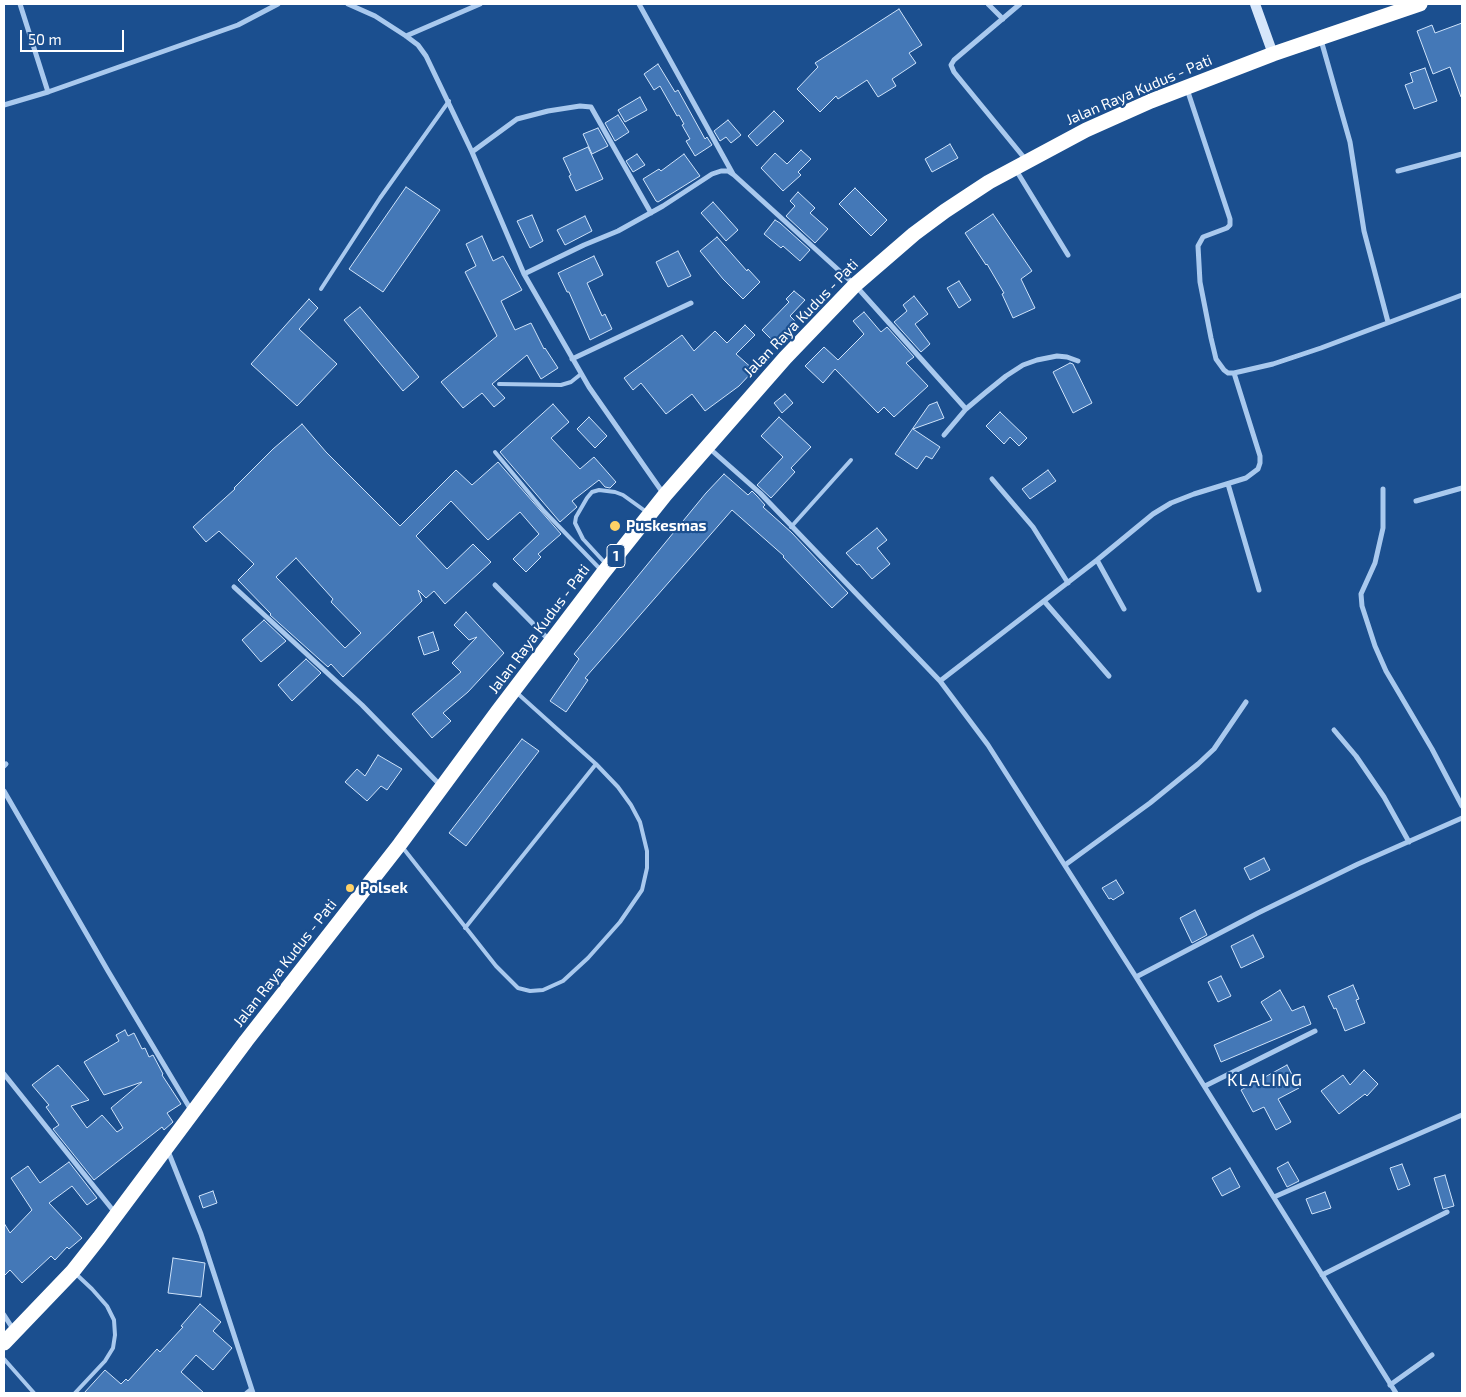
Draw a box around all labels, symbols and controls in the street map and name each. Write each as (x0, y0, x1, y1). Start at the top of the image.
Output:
scale bar (22, 20, 126, 52)
text: 50 m (28, 30, 62, 48)
street label: Jalan Raya Kudus - Pati (1063, 51, 1215, 129)
street label: Jalan Raya Kudus - Pati (740, 255, 862, 381)
place label: Puskesmas (626, 517, 706, 535)
marker: Puskesmas (608, 519, 622, 533)
road number: 1 (607, 544, 625, 568)
street label: Jalan Raya Kudus - Pati (485, 561, 593, 697)
place label: Polsek (360, 879, 408, 897)
marker: Polsek (344, 882, 356, 894)
street label: Jalan Raya Kudus - Pati (230, 896, 340, 1030)
district label: KLALING (1226, 1069, 1304, 1091)

